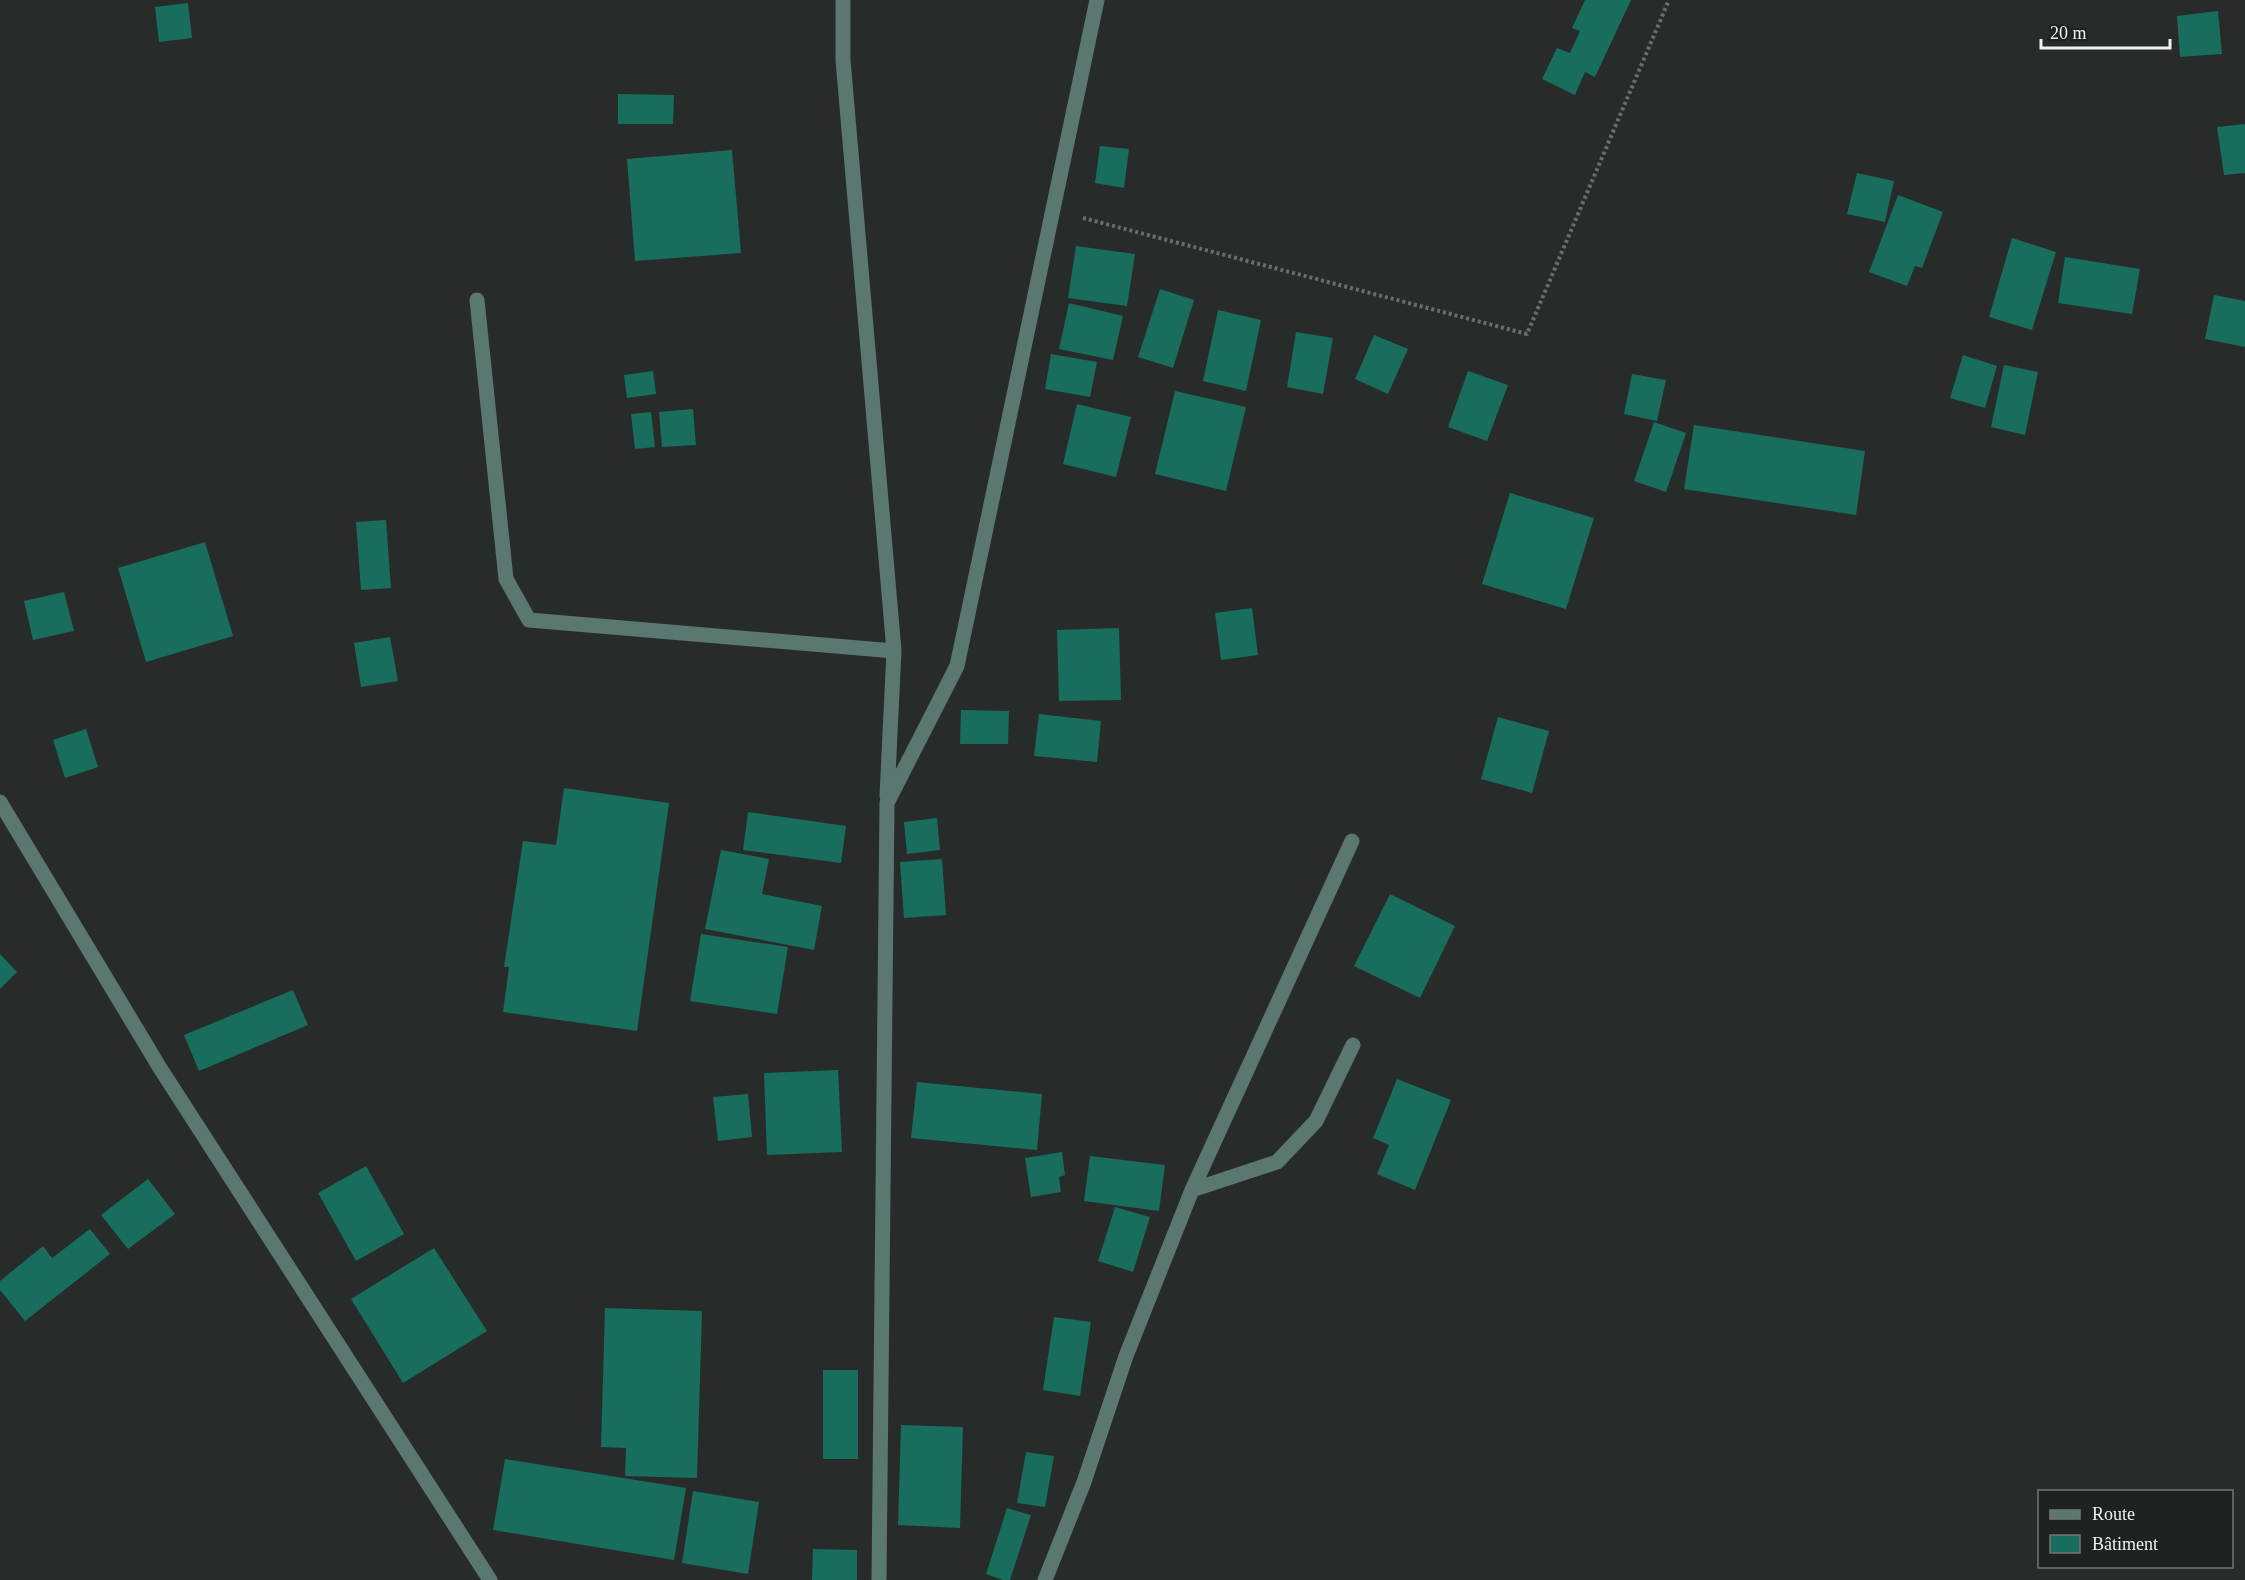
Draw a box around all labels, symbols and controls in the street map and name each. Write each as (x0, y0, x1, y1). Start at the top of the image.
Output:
scale bar (2041, 12, 2170, 50)
text: 20 m (2050, 23, 2087, 43)
legend (2038, 1490, 2233, 1568)
text: Route (2092, 1504, 2135, 1524)
text: Bâtiment (2092, 1534, 2158, 1554)

